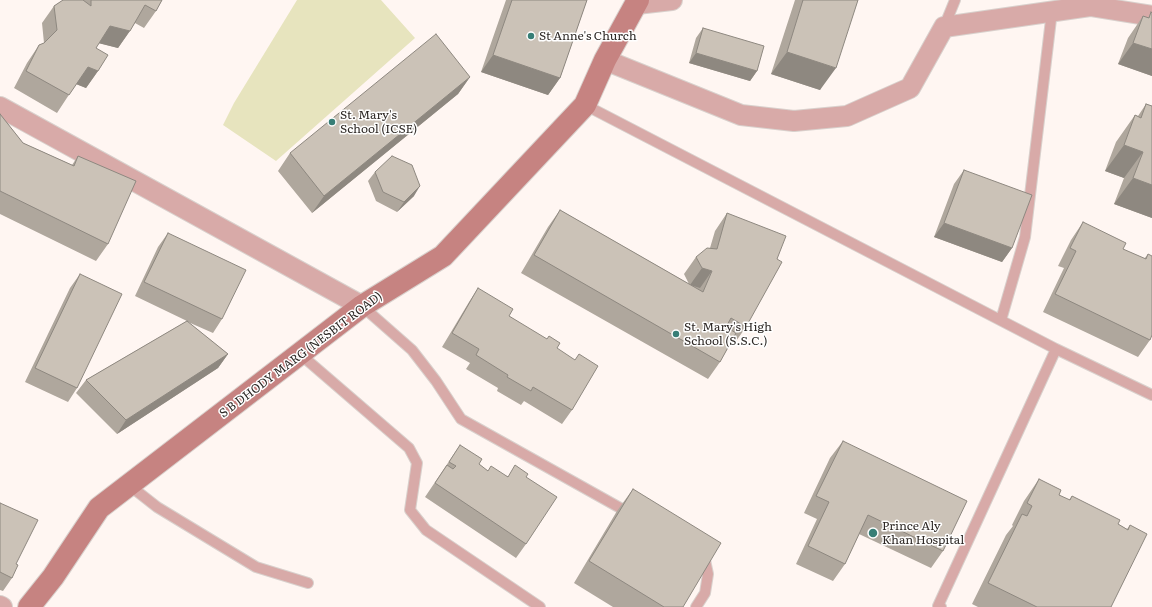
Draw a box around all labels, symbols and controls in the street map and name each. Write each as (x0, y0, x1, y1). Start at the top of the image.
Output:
place label: St Anne's Church (539, 29, 637, 43)
marker: St Anne's Church (526, 31, 536, 41)
place label: St. Mary's School (ICSE) (340, 108, 417, 136)
marker: St. Mary's School (ICSE) (327, 117, 337, 127)
street label: S B DHODY MARG (NESBIT ROAD) (217, 289, 385, 421)
place label: St. Mary's High School (S.S.C.) (684, 320, 772, 348)
marker: St. Mary's High School (S.S.C.) (671, 329, 681, 339)
place label: Prince Aly Khan Hospital (882, 519, 964, 547)
marker: Prince Aly Khan Hospital (867, 527, 879, 539)

